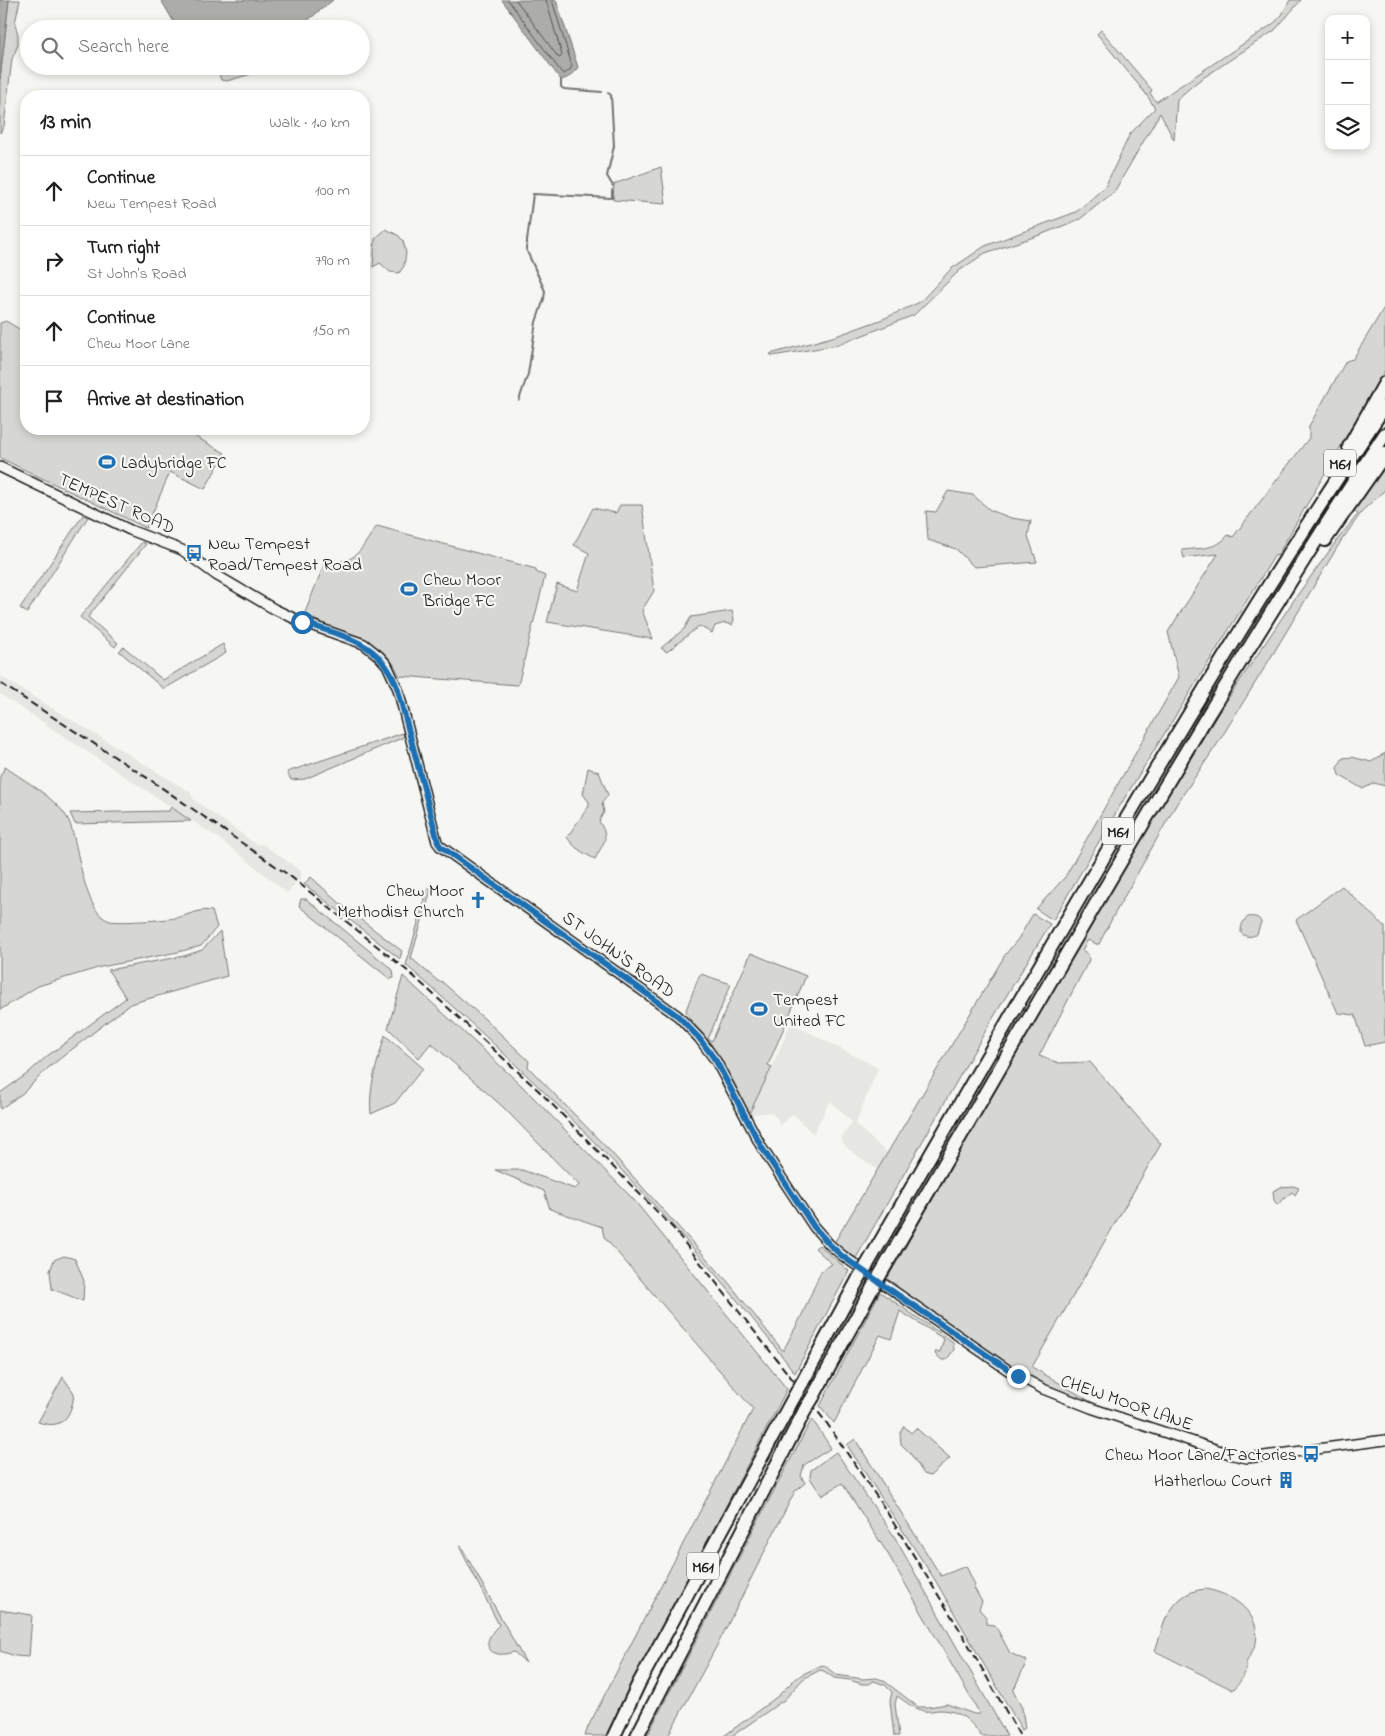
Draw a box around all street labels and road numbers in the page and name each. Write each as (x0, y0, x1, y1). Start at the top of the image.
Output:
road number: M61 (1324, 449, 1356, 476)
street label: TEMPEST ROAD (54, 468, 179, 542)
road number: M61 (1102, 818, 1134, 844)
street label: ST JOHN'S ROAD (556, 906, 680, 1005)
street label: CHEW MOOR LANE (1057, 1369, 1196, 1439)
road number: M61 (687, 1552, 719, 1580)

